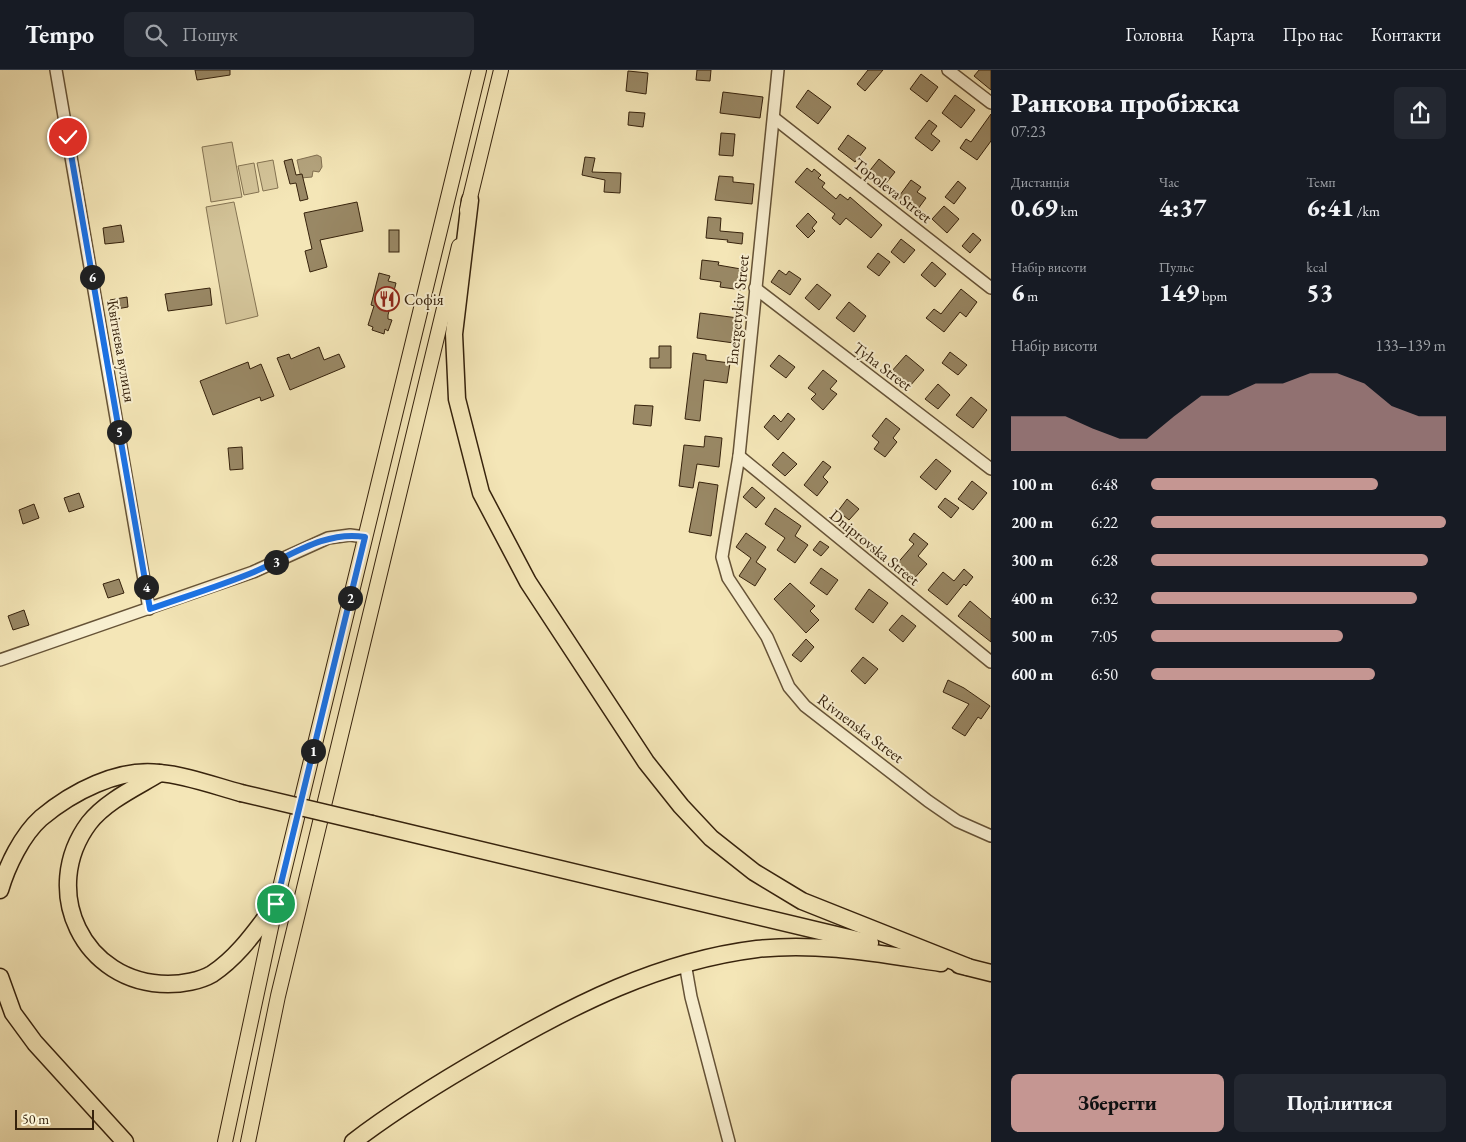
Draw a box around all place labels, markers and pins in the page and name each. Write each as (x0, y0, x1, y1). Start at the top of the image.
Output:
pin (47, 116, 89, 158)
pin: 6 (80, 264, 104, 290)
restaurant icon: Софія (374, 286, 400, 312)
place label: Софія (404, 289, 444, 310)
pin: 5 (106, 420, 132, 444)
pin: 3 (264, 550, 288, 574)
pin: 4 (134, 574, 158, 600)
pin: 2 (338, 586, 362, 610)
pin: 1 (300, 738, 326, 764)
pin (255, 883, 297, 925)

